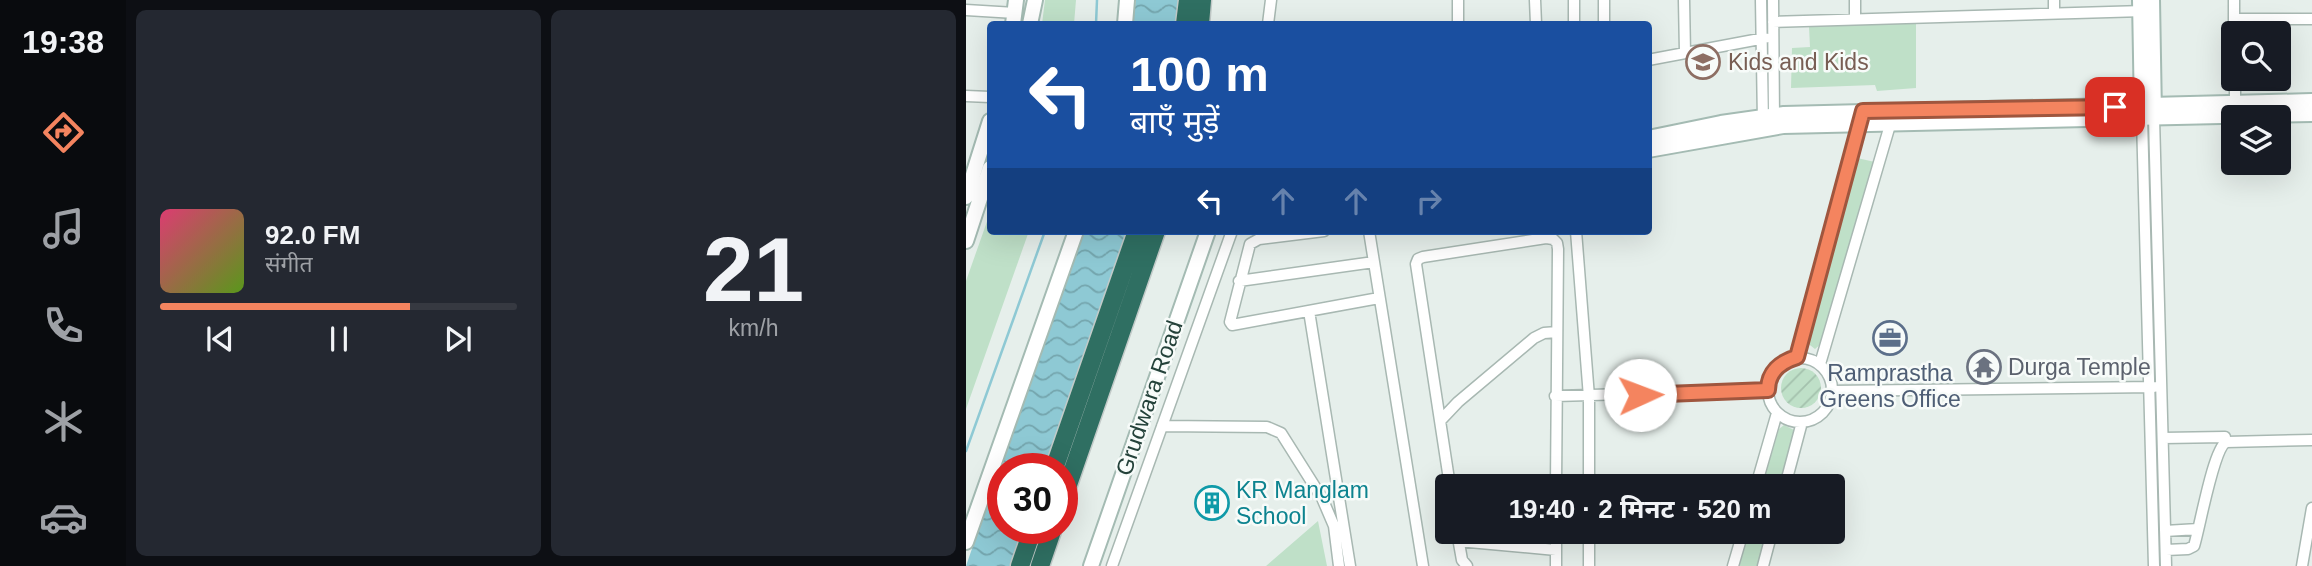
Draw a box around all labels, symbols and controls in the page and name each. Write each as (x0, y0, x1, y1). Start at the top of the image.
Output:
map controls (2221, 21, 2291, 175)
button: search (2221, 21, 2291, 91)
text: 19:38 (22, 24, 104, 60)
school or university icon: Kids and Kids (1684, 43, 1722, 81)
text: 100 m (1130, 47, 1269, 101)
icon: left (1015, 49, 1106, 140)
place label: Kids and Kids (1728, 49, 1869, 75)
pin (2085, 77, 2145, 137)
icon: arrive (2096, 88, 2134, 126)
text: बाएँ मुड़ें (1130, 104, 1219, 140)
button: layers (2221, 105, 2291, 175)
icon: directions (39, 108, 88, 157)
icon: left (1191, 182, 1229, 220)
icon: ahead (1264, 182, 1302, 220)
icon: ahead (1337, 182, 1375, 220)
icon: right (1410, 182, 1448, 220)
icon: music (39, 204, 88, 253)
text: 21 (703, 219, 804, 320)
text: 92.0 FM (265, 220, 360, 250)
text: संगीत (265, 251, 313, 277)
icon: phone (39, 301, 88, 350)
text: km/h (729, 315, 778, 341)
street label: Grudwara Road (1110, 317, 1188, 479)
office icon: Ramprastha Greens Office (1871, 319, 1909, 357)
icon: previous (201, 320, 239, 358)
icon: pause (320, 320, 358, 358)
icon: next (439, 320, 477, 358)
temple icon: Durga Temple (1965, 348, 2003, 386)
place label: Durga Temple (2008, 354, 2151, 380)
position arrow (1603, 358, 1677, 432)
place label: Ramprastha Greens Office (1819, 360, 1961, 412)
icon: climate (39, 397, 88, 446)
speed limit sign: 30 (987, 453, 1078, 544)
place label: KR Manglam School (1236, 477, 1369, 529)
building icon: KR Manglam School (1193, 484, 1231, 522)
icon: car (39, 493, 88, 542)
text: 19:40 · 2 मिनट · 520 m (1509, 494, 1771, 524)

